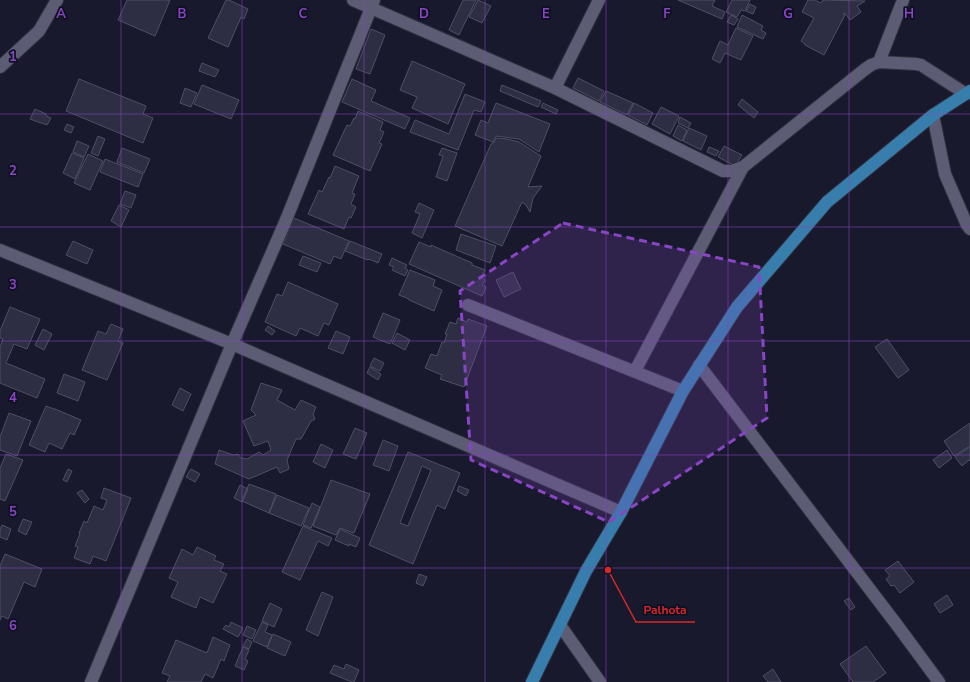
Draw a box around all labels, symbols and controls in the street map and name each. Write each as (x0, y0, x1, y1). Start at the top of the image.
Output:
text: A (56, 5, 66, 23)
text: B (178, 5, 187, 23)
text: C (299, 5, 308, 23)
text: D (419, 5, 429, 23)
text: E (542, 5, 550, 23)
text: F (663, 5, 671, 23)
text: G (783, 5, 793, 23)
text: H (904, 5, 914, 23)
text: 1 (9, 48, 17, 66)
text: 2 (9, 162, 17, 180)
text: 3 (9, 276, 17, 294)
text: 4 (9, 389, 17, 407)
text: 5 (9, 503, 17, 521)
callout: Palhota (636, 598, 695, 622)
text: Palhota (644, 602, 686, 618)
text: 6 (9, 617, 17, 635)

